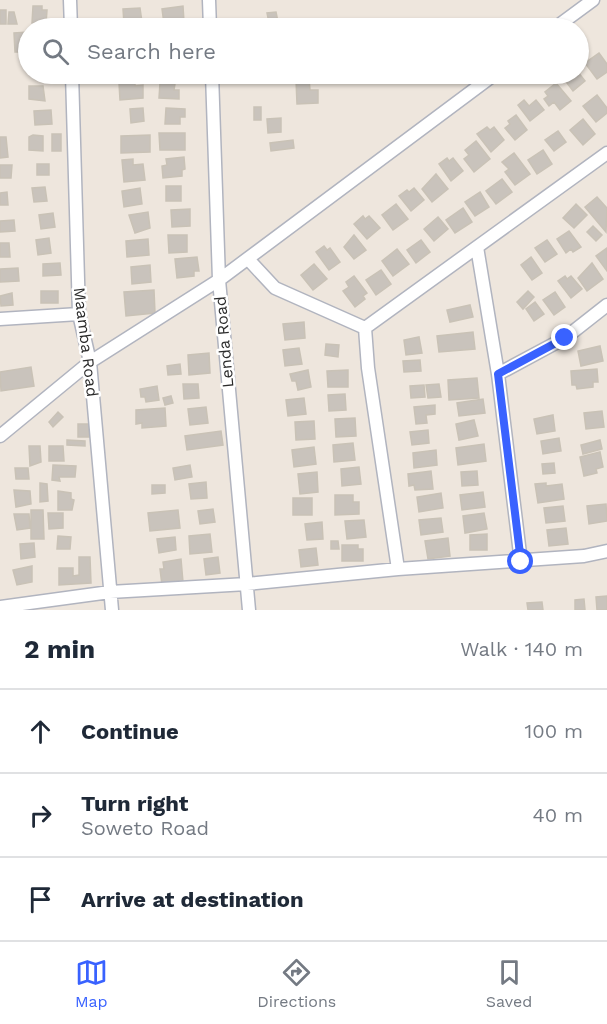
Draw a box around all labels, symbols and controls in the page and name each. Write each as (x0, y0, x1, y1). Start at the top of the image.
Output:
search box (18, 18, 589, 84)
icon: search (39, 35, 72, 68)
text: Search here (87, 39, 216, 64)
street label: Maamba Road (70, 286, 102, 398)
street label: Lenda Road (211, 295, 237, 389)
route end (551, 324, 577, 350)
route start (507, 548, 533, 574)
text: 2 min (24, 634, 95, 664)
text: Walk · 140 m (460, 637, 583, 661)
icon: ahead (24, 715, 57, 748)
text: Continue (81, 719, 179, 744)
text: 100 m (524, 719, 583, 743)
text: Turn right (81, 791, 188, 816)
icon: right (24, 799, 57, 832)
text: 40 m (532, 803, 583, 827)
text: Soweto Road (81, 816, 209, 840)
icon: arrive (24, 883, 57, 916)
text: Arrive at destination (81, 887, 304, 912)
tab: Map (75, 956, 108, 1011)
tab: Directions (257, 956, 336, 1011)
tab: Saved (486, 956, 532, 1011)

